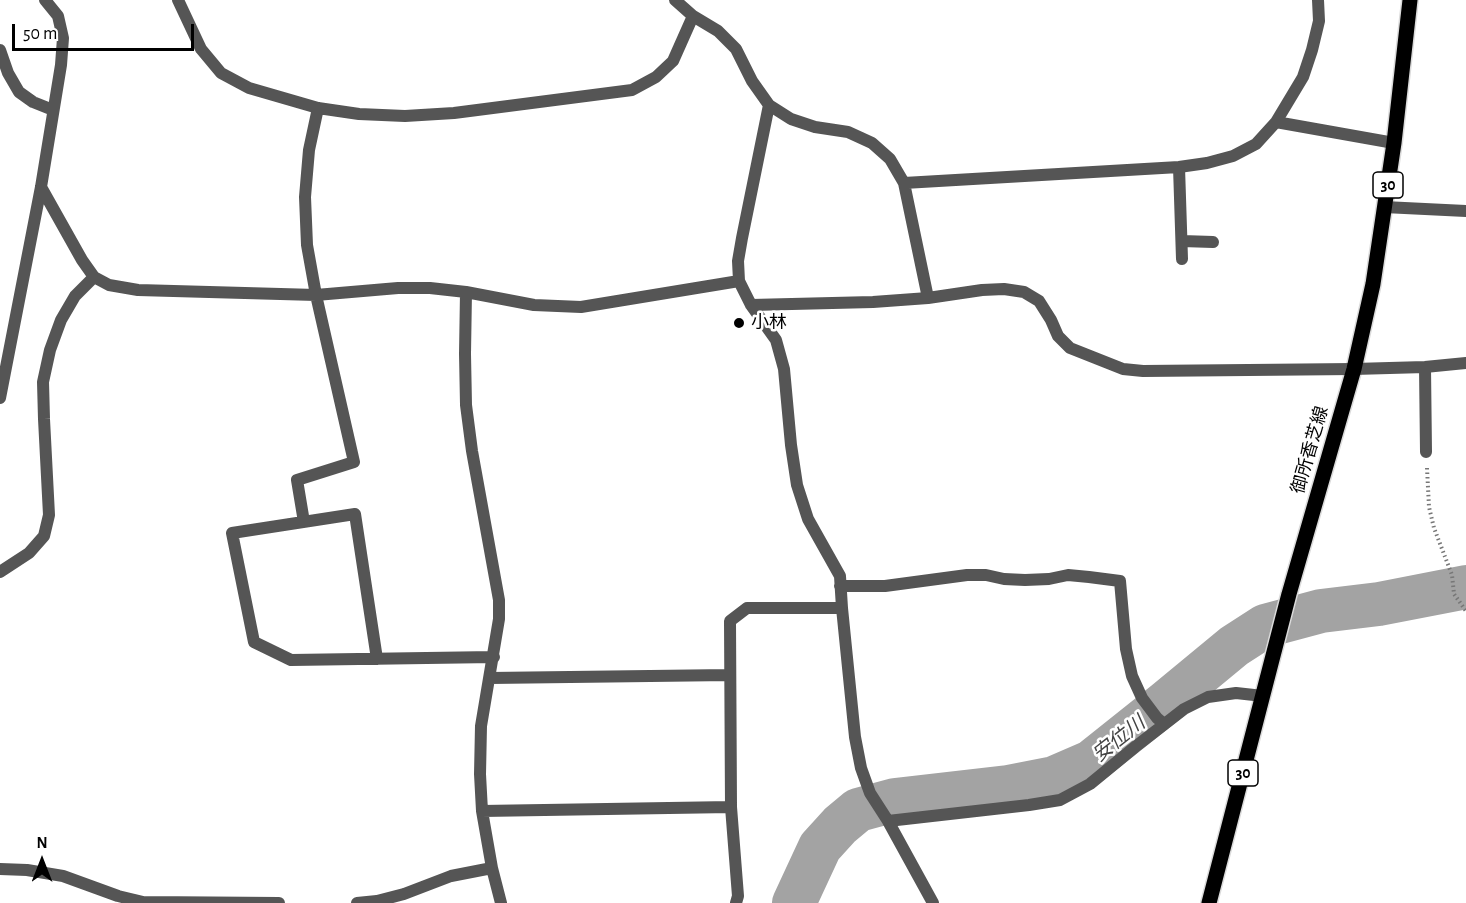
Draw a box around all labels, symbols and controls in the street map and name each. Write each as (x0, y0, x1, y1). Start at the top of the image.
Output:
scale bar (15, 12, 196, 50)
text: 50 m (23, 25, 57, 43)
road number: 30 (1373, 172, 1403, 198)
place label: 小林 (751, 312, 787, 334)
marker: 小林 (732, 316, 746, 330)
street label: 御所香芝線 (1287, 404, 1333, 496)
water label: 安位川 (1088, 711, 1150, 767)
road number: 30 (1228, 760, 1258, 786)
north arrow (12, 831, 72, 891)
text: N (36, 835, 48, 851)

